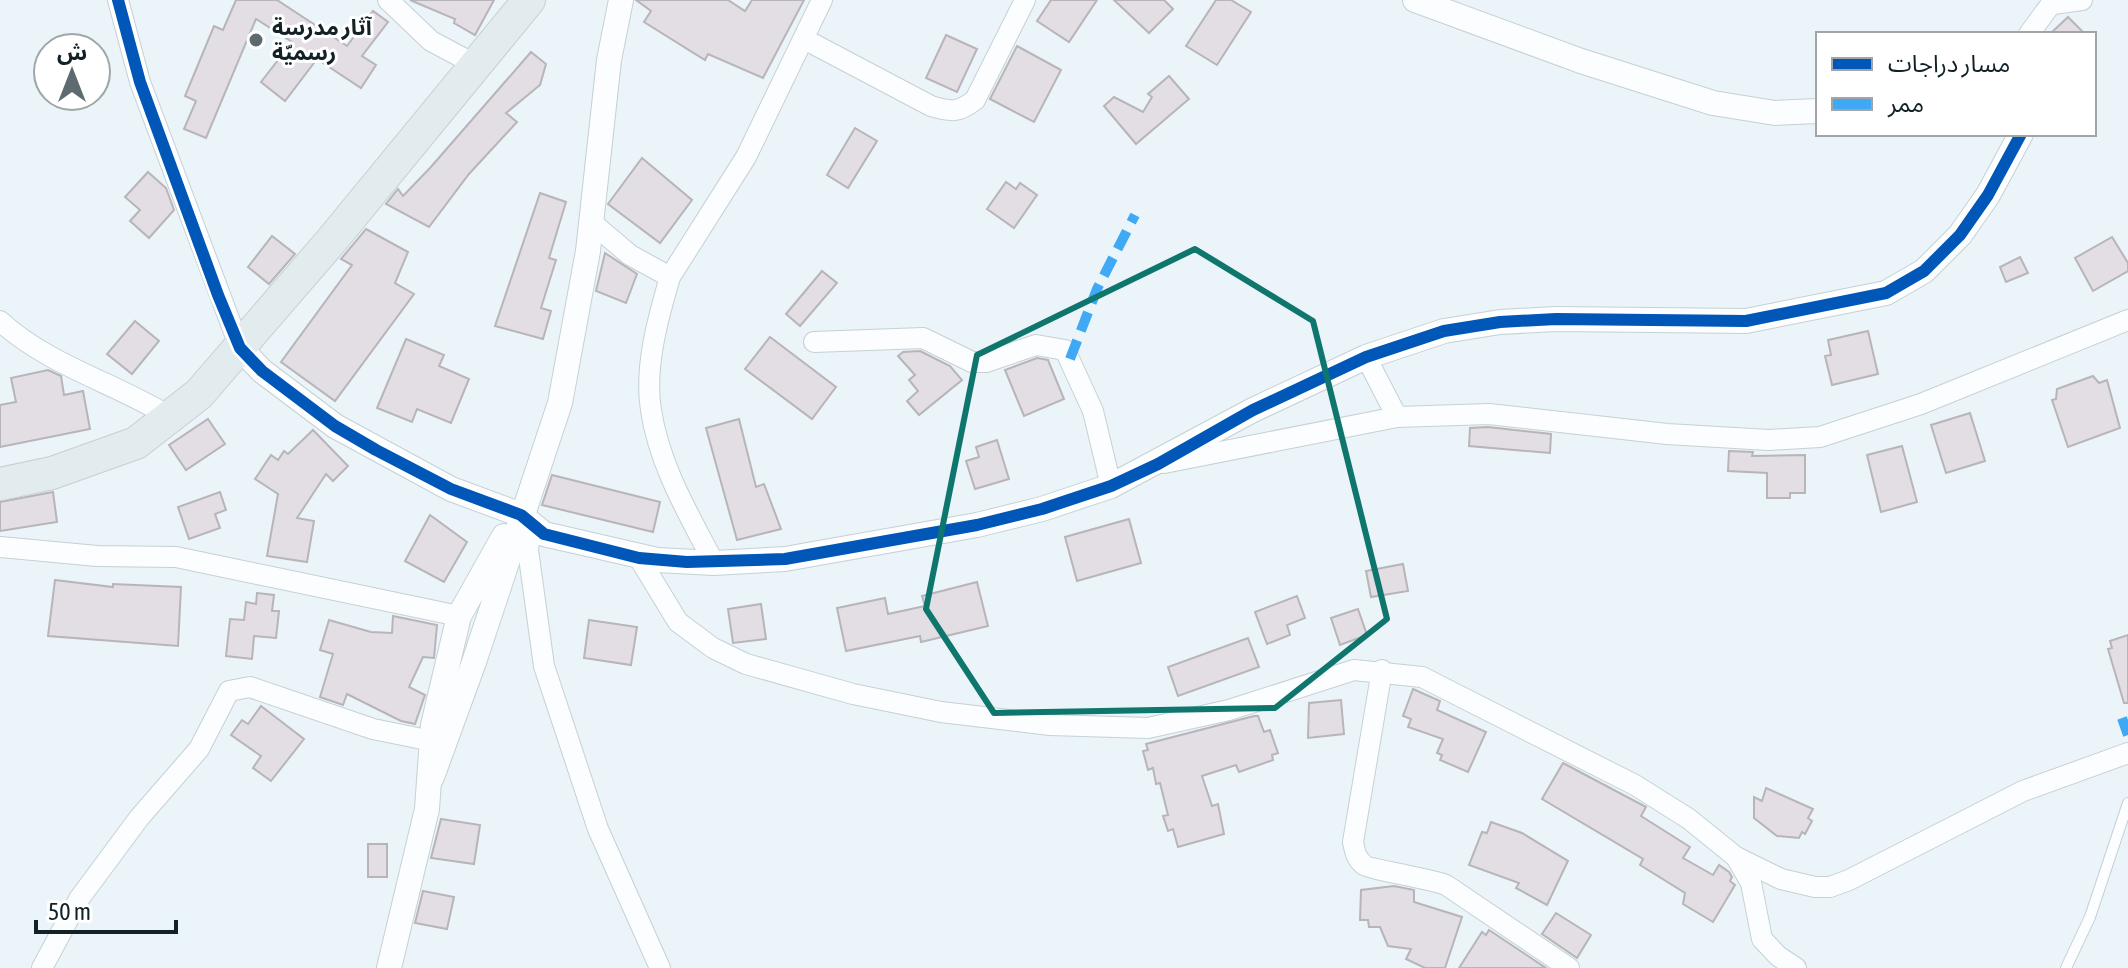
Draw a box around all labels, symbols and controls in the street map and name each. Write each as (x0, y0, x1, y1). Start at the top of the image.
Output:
place label: آثار مدرسة رسميّة (272, 14, 373, 66)
marker: آثار مدرسة رسميّة (247, 31, 265, 49)
north arrow (32, 32, 112, 112)
legend (1816, 32, 2096, 136)
text: ش (57, 39, 87, 65)
text: مسار دراجات (1888, 50, 2010, 78)
text: ممر (1887, 90, 1924, 118)
scale bar (36, 884, 176, 934)
text: 50 m (48, 898, 91, 925)

